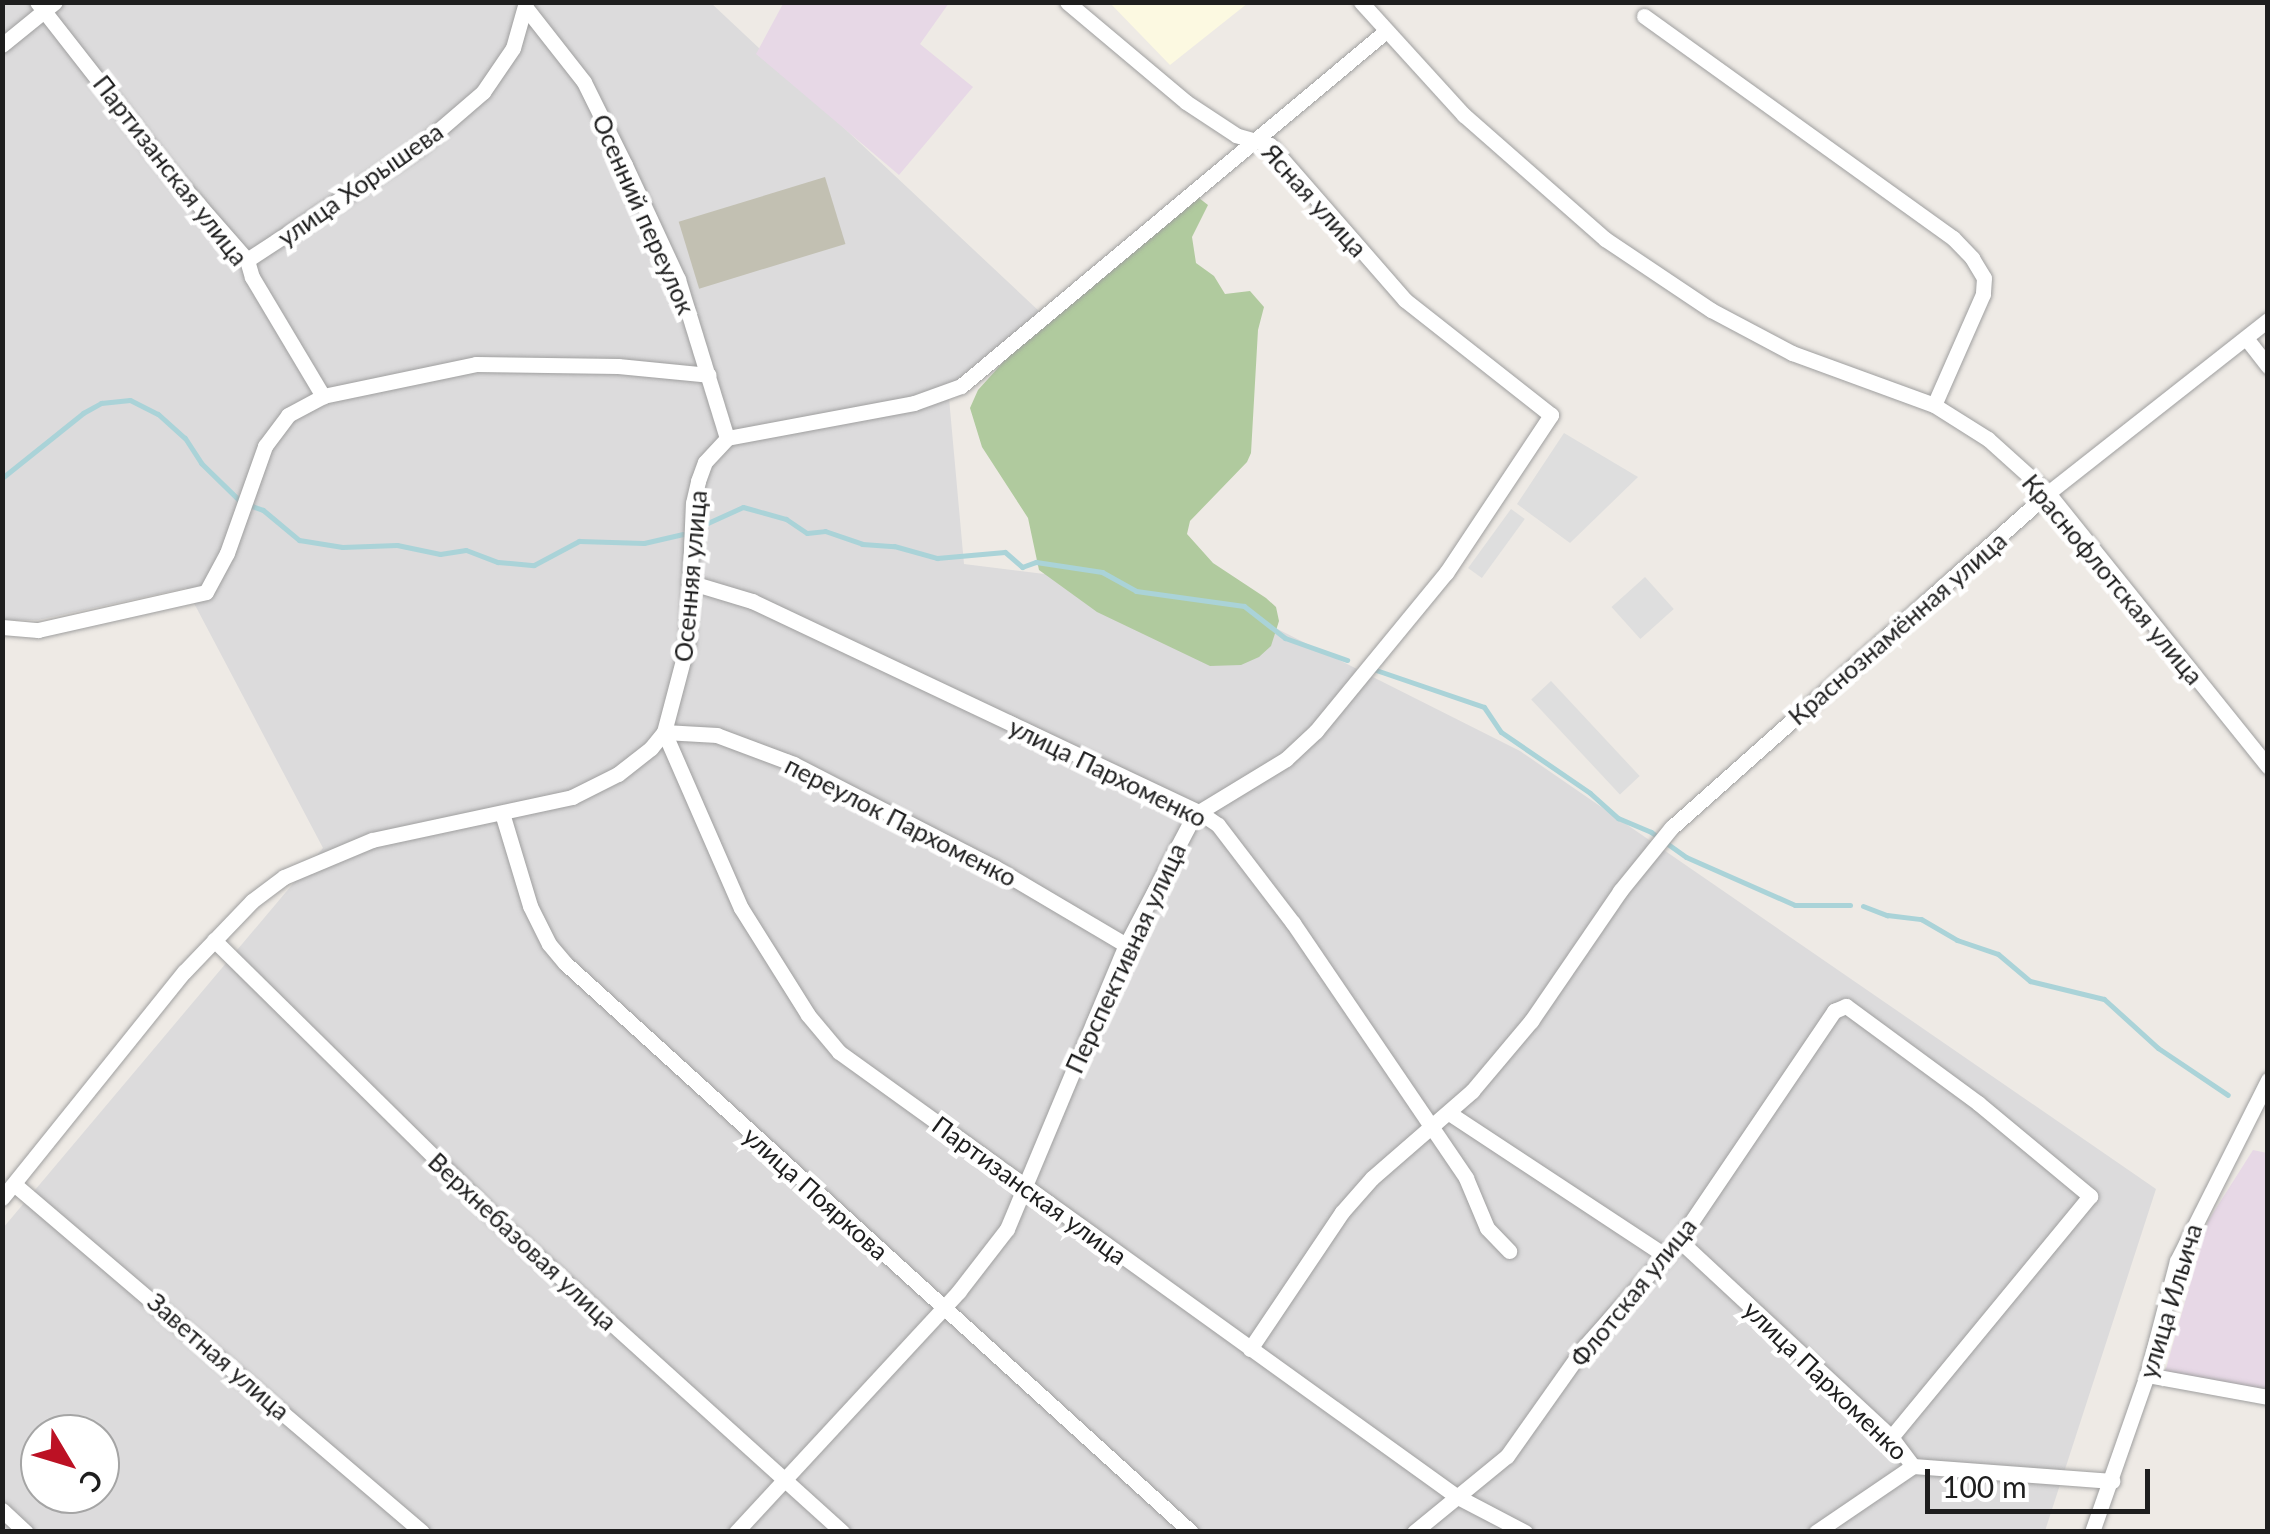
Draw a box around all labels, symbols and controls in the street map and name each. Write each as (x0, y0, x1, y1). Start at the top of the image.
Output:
street label: Партизанская улица (87, 69, 255, 271)
street label: Осенний переулок (586, 109, 702, 319)
street label: улица Хорышева (272, 116, 448, 252)
street label: Ясная улица (1256, 137, 1374, 263)
street label: Краснофлотская улица (2016, 468, 2210, 690)
street label: Осенняя улица (668, 489, 712, 663)
street label: Краснознамённая улица (1782, 525, 2012, 731)
street label: улица Пархоменко (1004, 711, 1212, 833)
street label: переулок Пархоменко (780, 750, 1022, 892)
street label: Перспективная улица (1059, 838, 1191, 1078)
street label: Партизанская улица (927, 1109, 1133, 1271)
street label: улица Пояркова (737, 1120, 895, 1266)
street label: Верхнебазовая улица (423, 1146, 623, 1336)
street label: Флотская улица (1564, 1211, 1702, 1373)
street label: улица Ильича (2132, 1220, 2208, 1382)
street label: Заветная улица (142, 1286, 296, 1426)
street label: улица Пархоменко (1738, 1294, 1914, 1466)
north arrow (20, 1414, 120, 1514)
scale bar (1930, 1449, 2155, 1511)
text: С (73, 1463, 111, 1499)
text: 100 m (1942, 1468, 2027, 1504)

